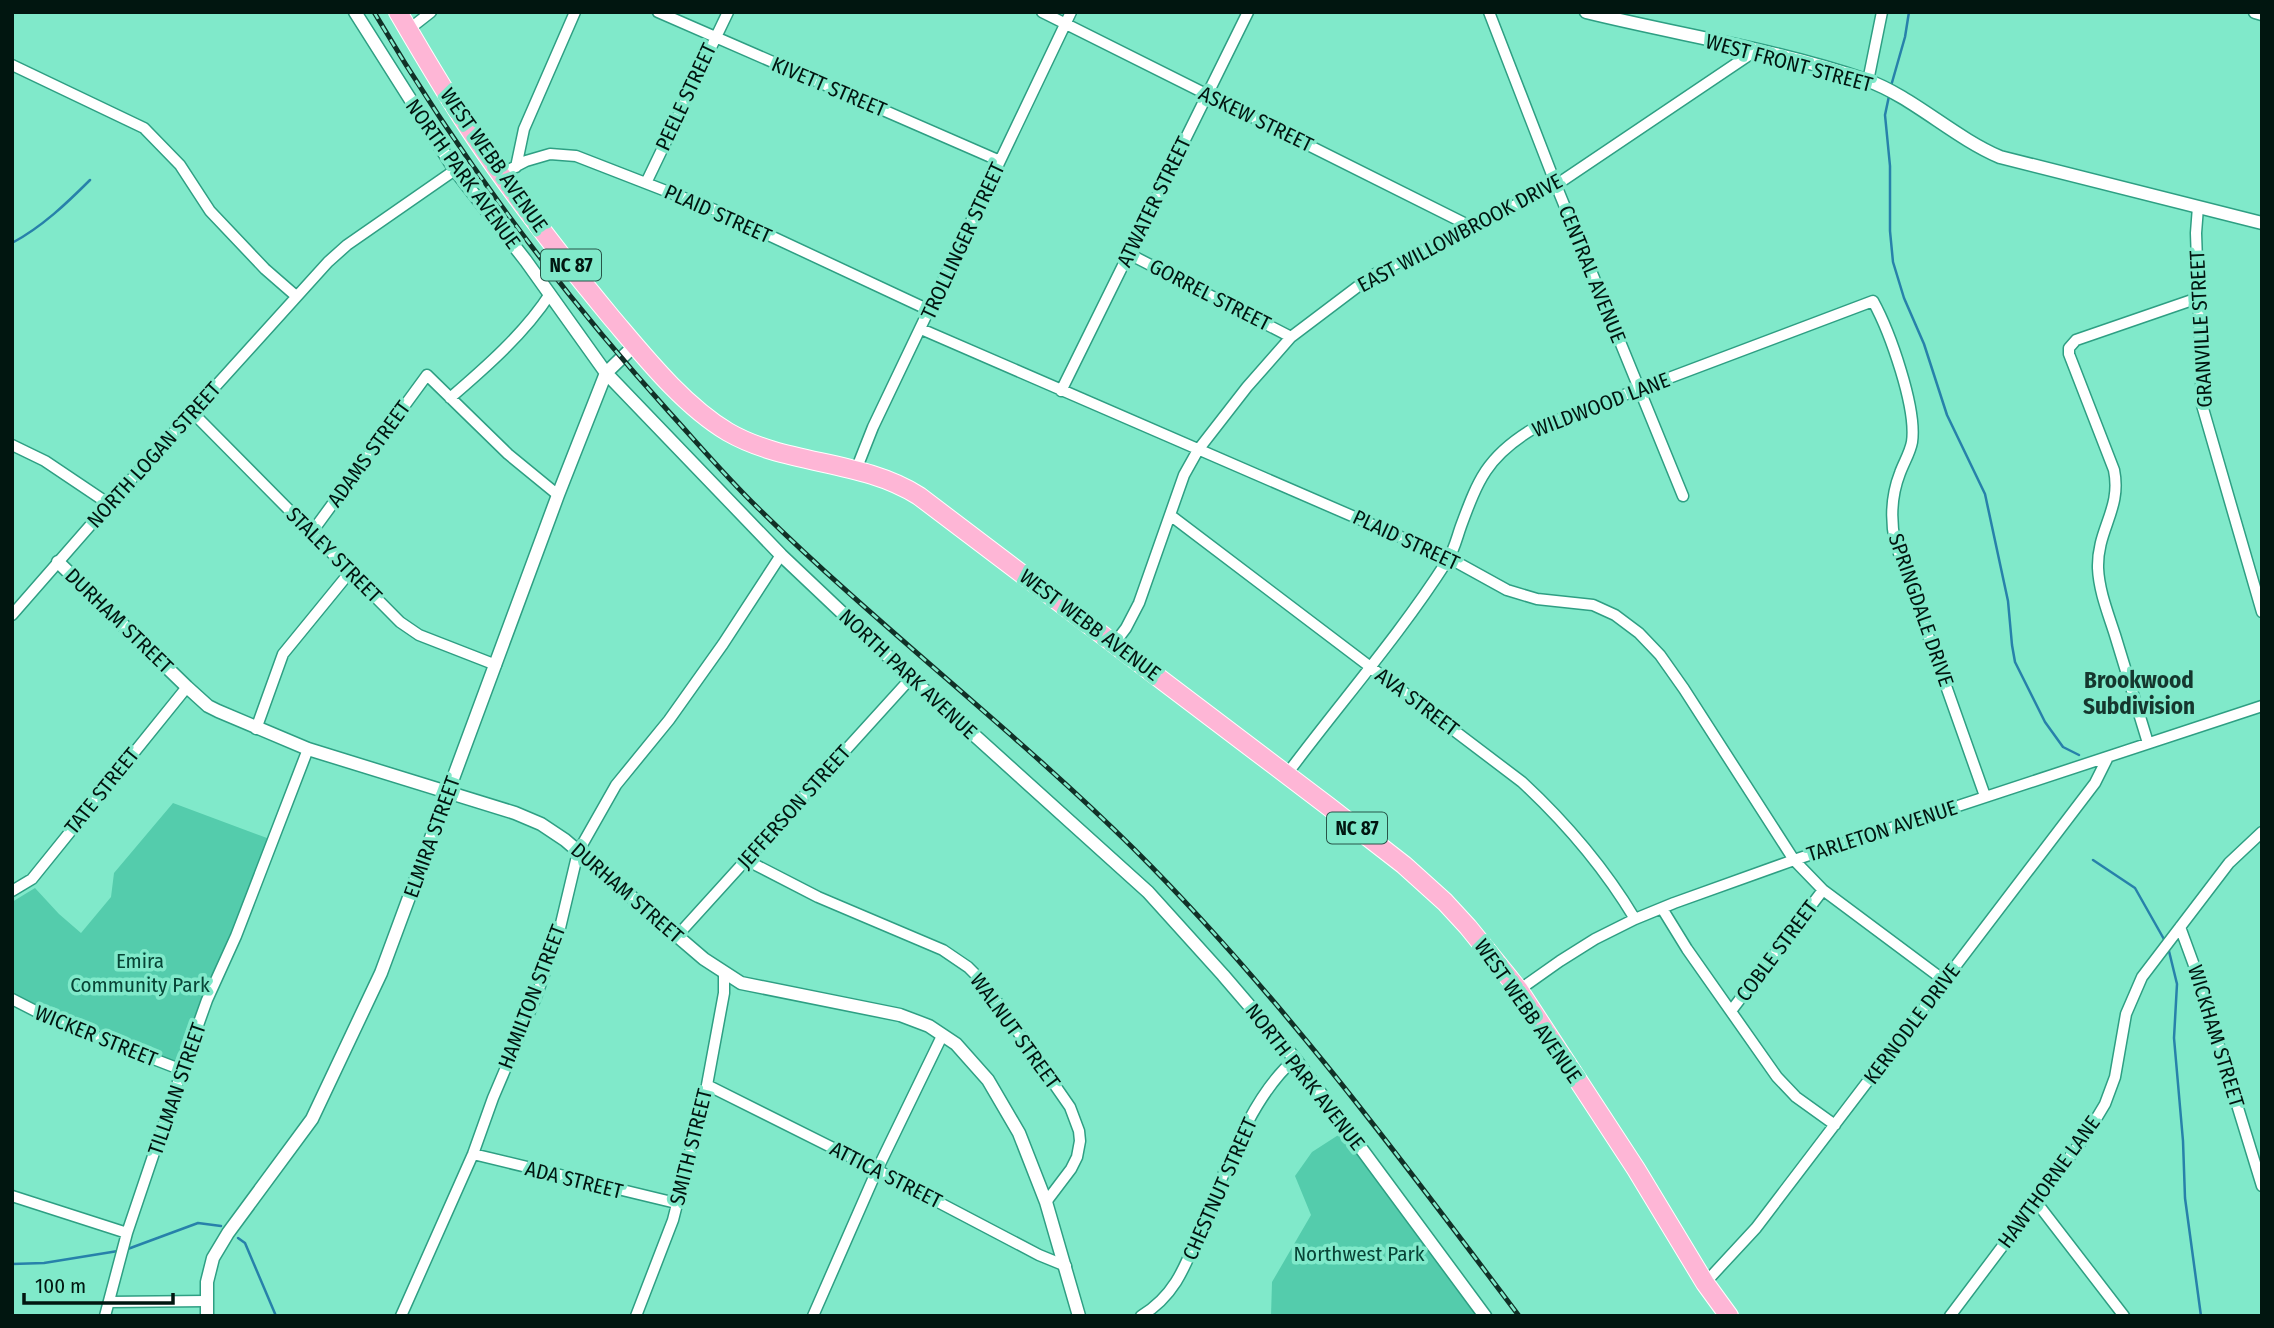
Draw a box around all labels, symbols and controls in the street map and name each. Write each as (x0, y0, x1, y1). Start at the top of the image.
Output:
street label: WEST FRONT STREET (1703, 28, 1875, 98)
street label: PEELE STREET (650, 39, 722, 155)
street label: KIVETT STREET (768, 51, 891, 123)
street label: ASKEW STREET (1195, 80, 1317, 158)
street label: WEST WEBB AVENUE (435, 83, 553, 237)
street label: NORTH PARK AVENUE (400, 94, 526, 254)
street label: ATWATER STREET (1111, 132, 1197, 271)
street label: TROLLINGER STREET (915, 158, 1011, 323)
street label: EAST WILLOWBROOK DRIVE (1353, 168, 1567, 298)
street label: PLAID STREET (660, 179, 776, 249)
street label: CENTRAL AVENUE (1553, 201, 1631, 347)
road number: NC 87 (541, 249, 601, 280)
street label: GRANVILLE STREET (2184, 249, 2218, 408)
street label: GORREL STREET (1145, 253, 1275, 337)
street label: WILDWOOD LANE (1529, 367, 1673, 443)
street label: NORTH LOGAN STREET (82, 377, 226, 533)
street label: ADAMS STREET (322, 396, 416, 512)
street label: STALEY STREET (281, 502, 387, 608)
street label: PLAID STREET (1349, 504, 1464, 576)
street label: SPRINGDALE DRIVE (1883, 530, 1959, 690)
street label: DURHAM STREET (60, 563, 179, 679)
street label: WEST WEBB AVENUE (1014, 564, 1166, 687)
street label: NORTH PARK AVENUE (834, 604, 982, 745)
street label: AVA STREET (1370, 662, 1464, 742)
district label: Brookwood Subdivision (2083, 666, 2195, 720)
street label: JEFFERSON STREET (732, 740, 856, 874)
street label: TATE STREET (59, 742, 145, 839)
street label: ELMIRA STREET (398, 772, 466, 901)
street label: TARLETON AVENUE (1804, 794, 1961, 868)
road number: NC 87 (1327, 813, 1387, 844)
street label: DURHAM STREET (566, 837, 689, 949)
street label: COBLE STREET (1731, 895, 1824, 1007)
street label: HAMILTON STREET (493, 921, 572, 1073)
street label: WEST WEBB AVENUE (1469, 934, 1587, 1088)
park label: Emira Community Park (70, 948, 210, 998)
street label: KERNODLE DRIVE (1858, 958, 1966, 1089)
street label: WICKHAM STREET (2182, 962, 2250, 1110)
street label: WALNUT STREET (964, 968, 1066, 1094)
street label: NORTH PARK AVENUE (1240, 999, 1370, 1156)
street label: WICKER STREET (31, 1000, 161, 1072)
street label: TILLMAN STREET (142, 1019, 212, 1158)
street label: SMITH STREET (664, 1086, 718, 1208)
street label: HAWTHORNE LANE (1992, 1111, 2106, 1253)
street label: CHESTNUT STREET (1177, 1114, 1263, 1264)
street label: ATTICA STREET (826, 1136, 947, 1214)
street label: ADA STREET (523, 1155, 626, 1205)
park label: Northwest Park (1293, 1241, 1425, 1267)
scale bar (24, 1262, 173, 1306)
text: 100 m (35, 1273, 86, 1299)

